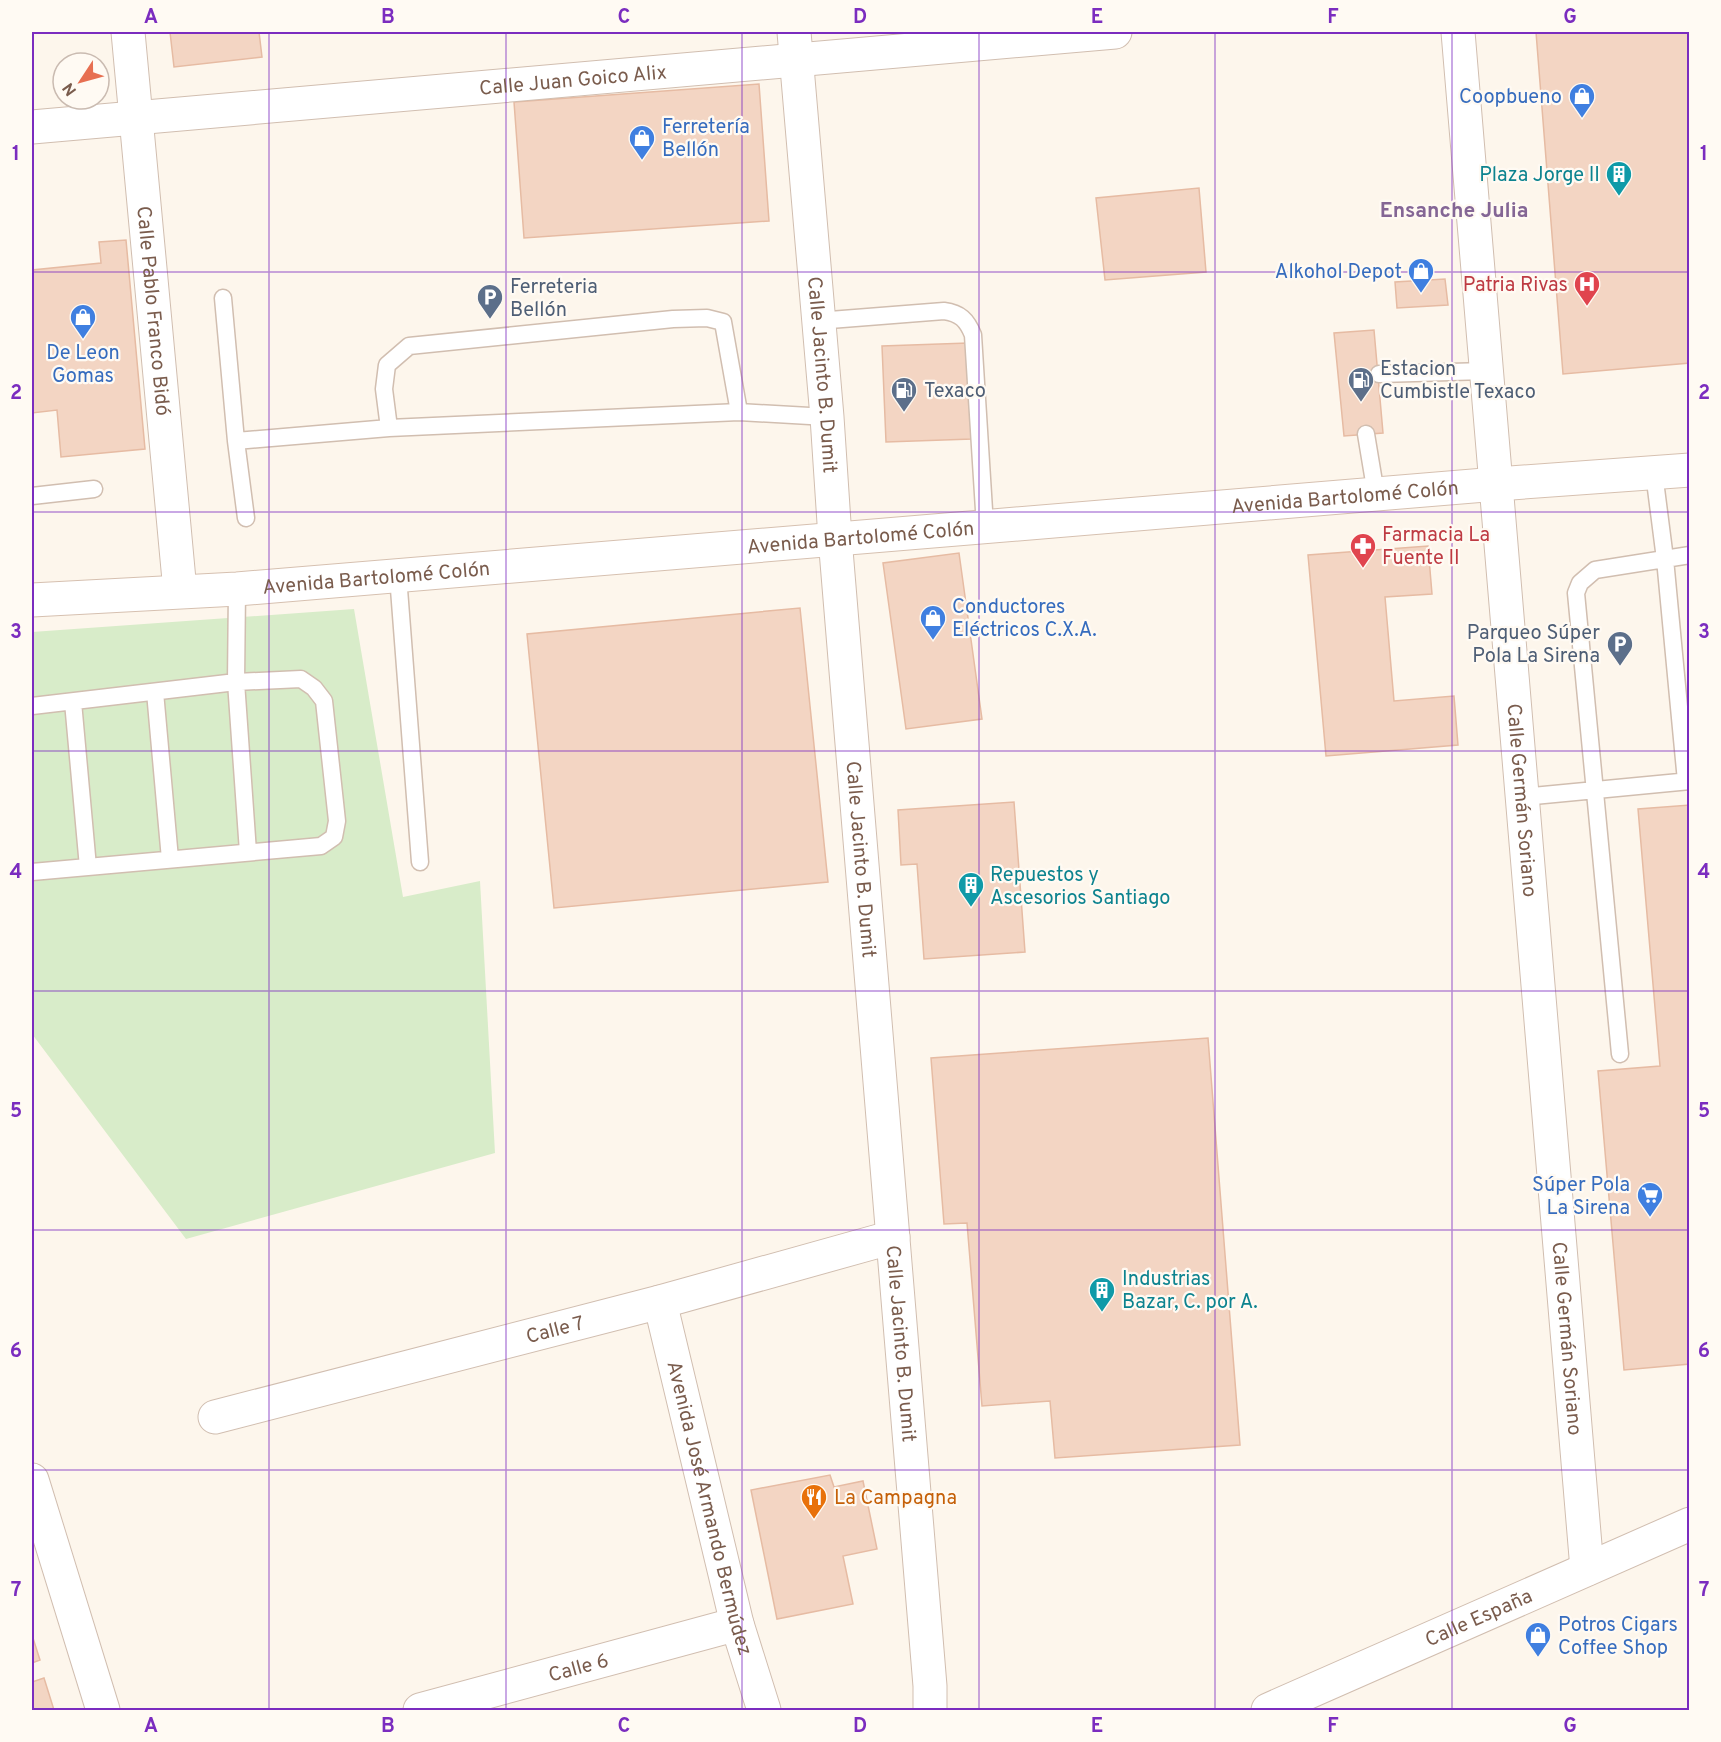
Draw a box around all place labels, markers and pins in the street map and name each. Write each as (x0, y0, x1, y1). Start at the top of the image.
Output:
shop icon: Coopbueno (1567, 81, 1597, 119)
place label: Coopbueno (1459, 85, 1562, 111)
place label: Ferretería Bellón (662, 115, 750, 164)
shop icon: Ferretería Bellón (627, 123, 657, 161)
building icon: Plaza Jorge II (1604, 159, 1634, 197)
place label: Plaza Jorge II (1479, 163, 1600, 189)
shop icon: Alkohol Depot (1406, 256, 1436, 294)
place label: Alkohol Depot (1275, 260, 1402, 286)
hospital icon: Patria Rivas (1572, 269, 1602, 307)
place label: Patria Rivas (1463, 273, 1568, 299)
place label: Ferreteria Bellón (510, 275, 598, 324)
parking icon: Ferreteria Bellón (475, 282, 505, 320)
shop icon: De Leon Gomas (68, 302, 98, 340)
place label: De Leon Gomas (46, 341, 120, 390)
place label: Estacion Cumbistle Texaco (1380, 357, 1536, 406)
fuel station icon: Estacion Cumbistle Texaco (1346, 365, 1376, 403)
fuel station icon: Texaco (889, 375, 919, 413)
place label: Texaco (924, 379, 986, 405)
place label: Farmacia La Fuente II (1382, 523, 1490, 572)
pharmacy icon: Farmacia La Fuente II (1348, 531, 1378, 569)
place label: Conductores Eléctricos C.X.A. (952, 595, 1097, 644)
shop icon: Conductores Eléctricos C.X.A. (918, 603, 948, 641)
place label: Parqueo Súper Pola La Sirena (1467, 621, 1600, 670)
parking icon: Parqueo Súper Pola La Sirena (1605, 629, 1635, 667)
place label: Repuestos y Ascesorios Santiago (990, 863, 1171, 912)
building icon: Repuestos y Ascesorios Santiago (956, 870, 986, 908)
place label: Súper Pola La Sirena (1532, 1173, 1630, 1222)
supermarket icon: Súper Pola La Sirena (1635, 1180, 1665, 1218)
place label: Industrias Bazar, C. por A. (1122, 1267, 1258, 1316)
building icon: Industrias Bazar, C. por A. (1087, 1275, 1117, 1313)
restaurant icon: La Campagna (799, 1482, 829, 1520)
place label: La Campagna (834, 1486, 957, 1512)
place label: Potros Cigars Coffee Shop (1558, 1613, 1678, 1662)
shop icon: Potros Cigars Coffee Shop (1523, 1620, 1553, 1658)

